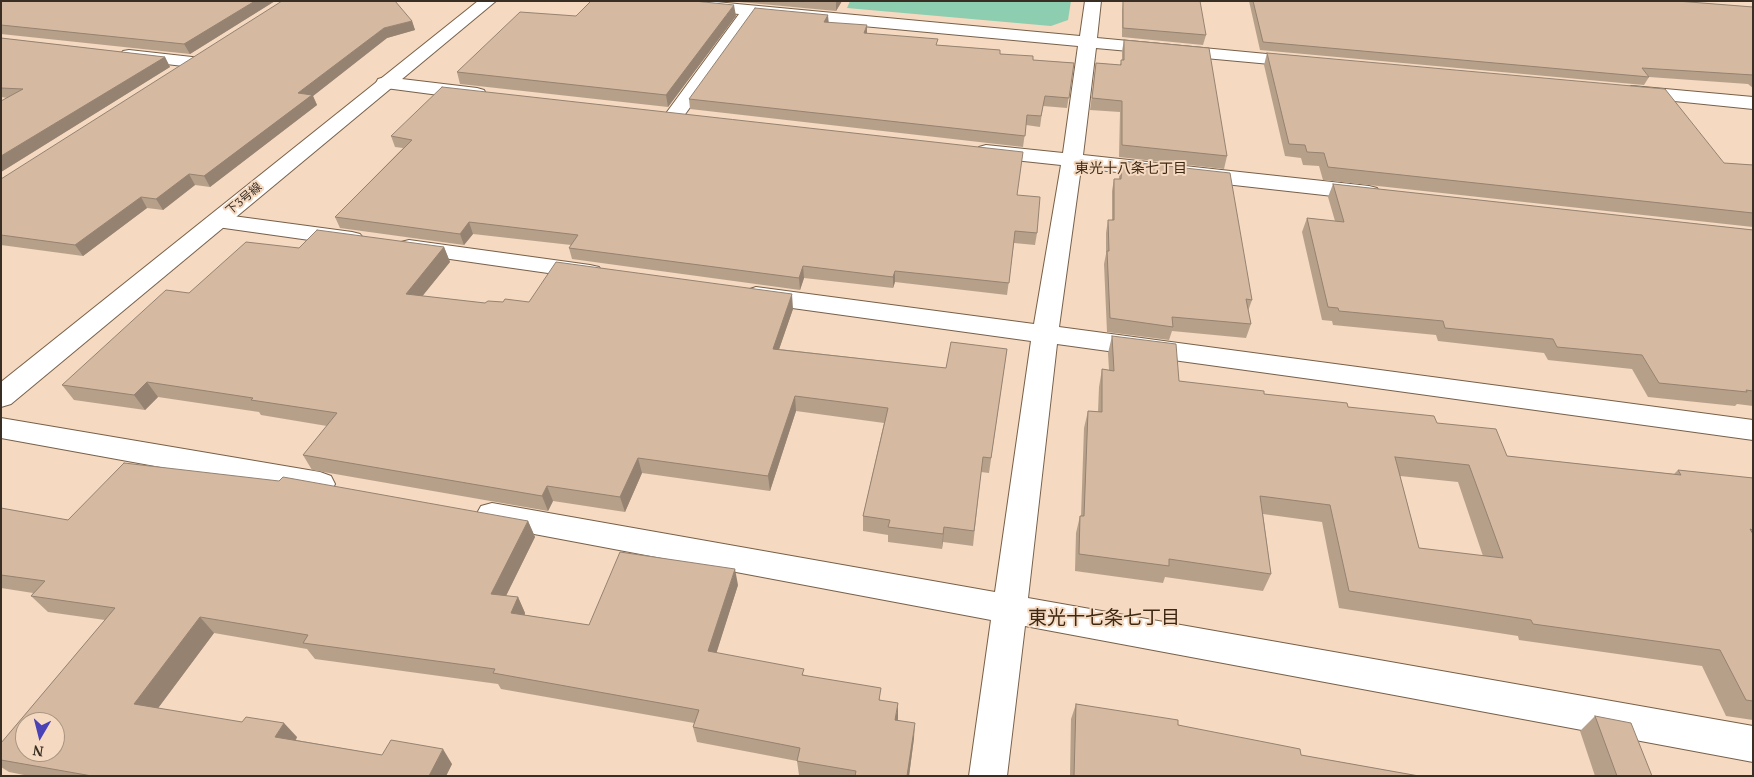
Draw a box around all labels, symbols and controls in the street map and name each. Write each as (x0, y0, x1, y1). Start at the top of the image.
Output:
district label: 東光十八条七丁目 (1075, 161, 1187, 177)
street label: 下3号線 (223, 180, 265, 218)
district label: 東光十七条七丁目 (1028, 608, 1180, 630)
north arrow (15, 712, 65, 762)
text: N (31, 741, 45, 762)

